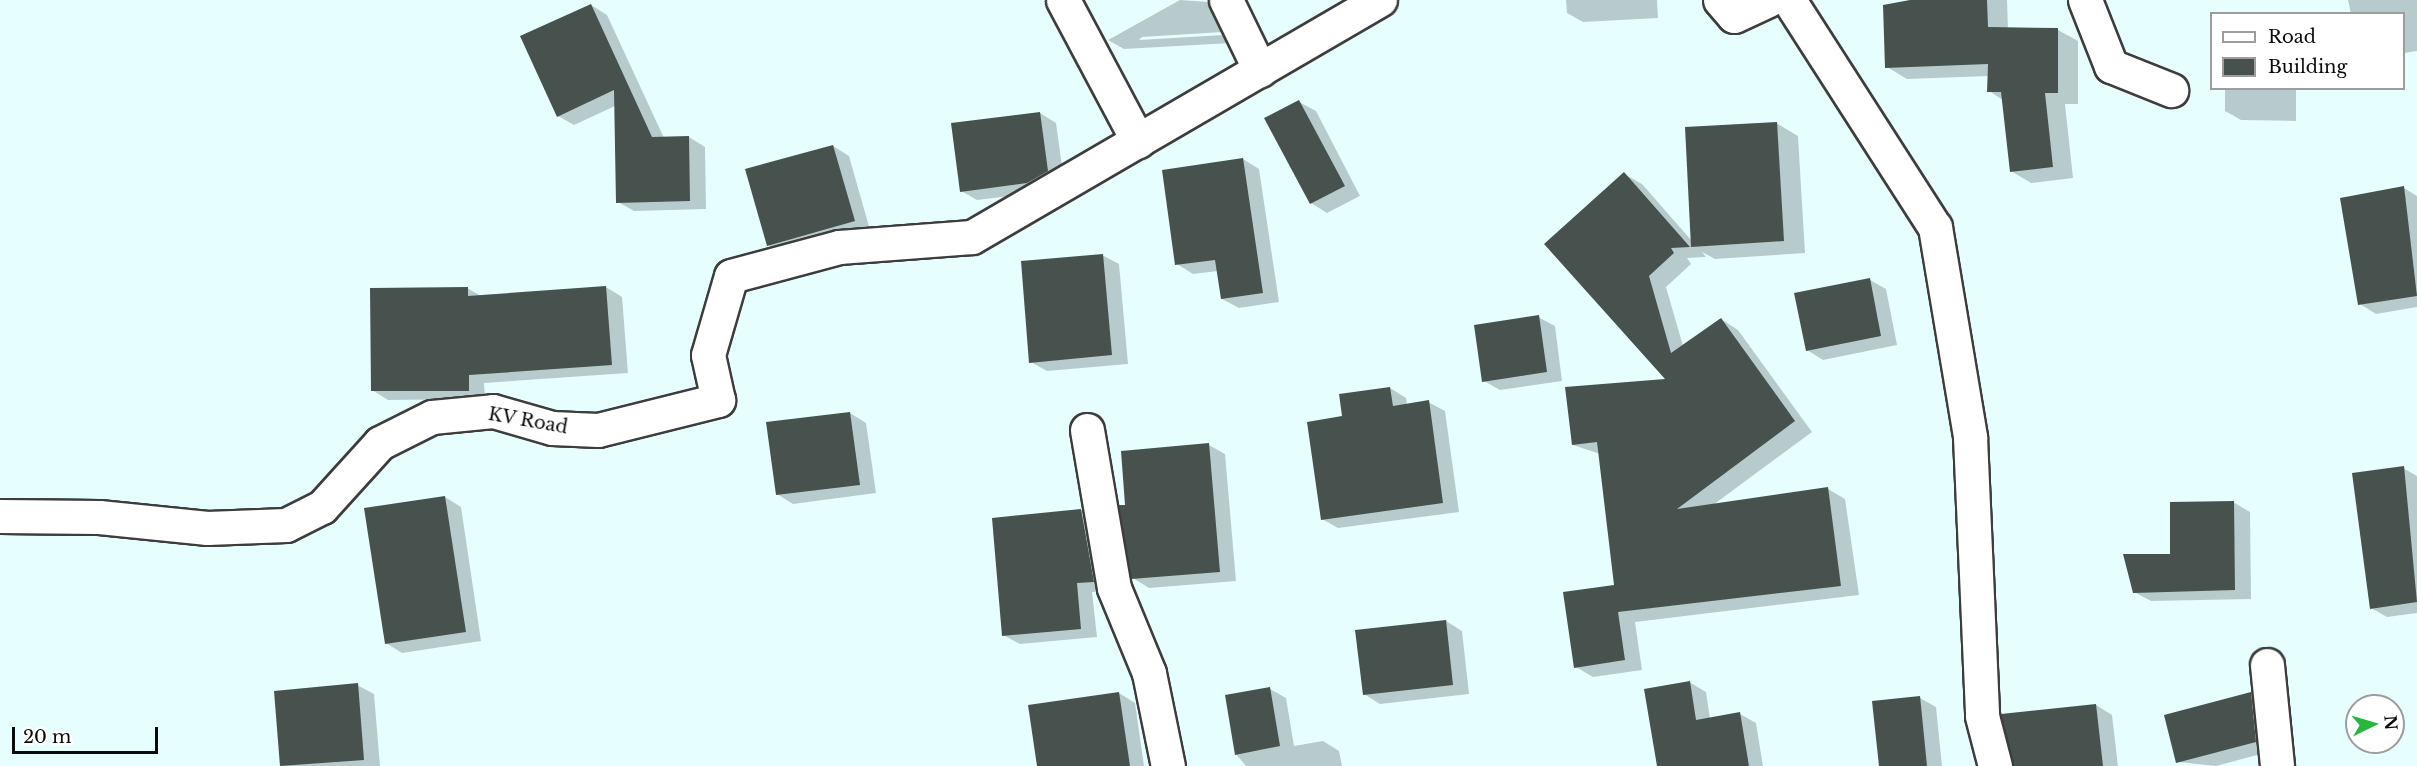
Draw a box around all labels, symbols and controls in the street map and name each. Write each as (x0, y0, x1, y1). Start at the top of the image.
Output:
legend (2210, 12, 2405, 90)
text: Road (2268, 26, 2316, 48)
text: Building (2268, 56, 2347, 78)
street label: KV Road (486, 403, 570, 439)
north arrow (2345, 694, 2405, 754)
text: N (2380, 714, 2402, 731)
scale bar (15, 715, 160, 753)
text: 20 m (23, 726, 71, 748)

